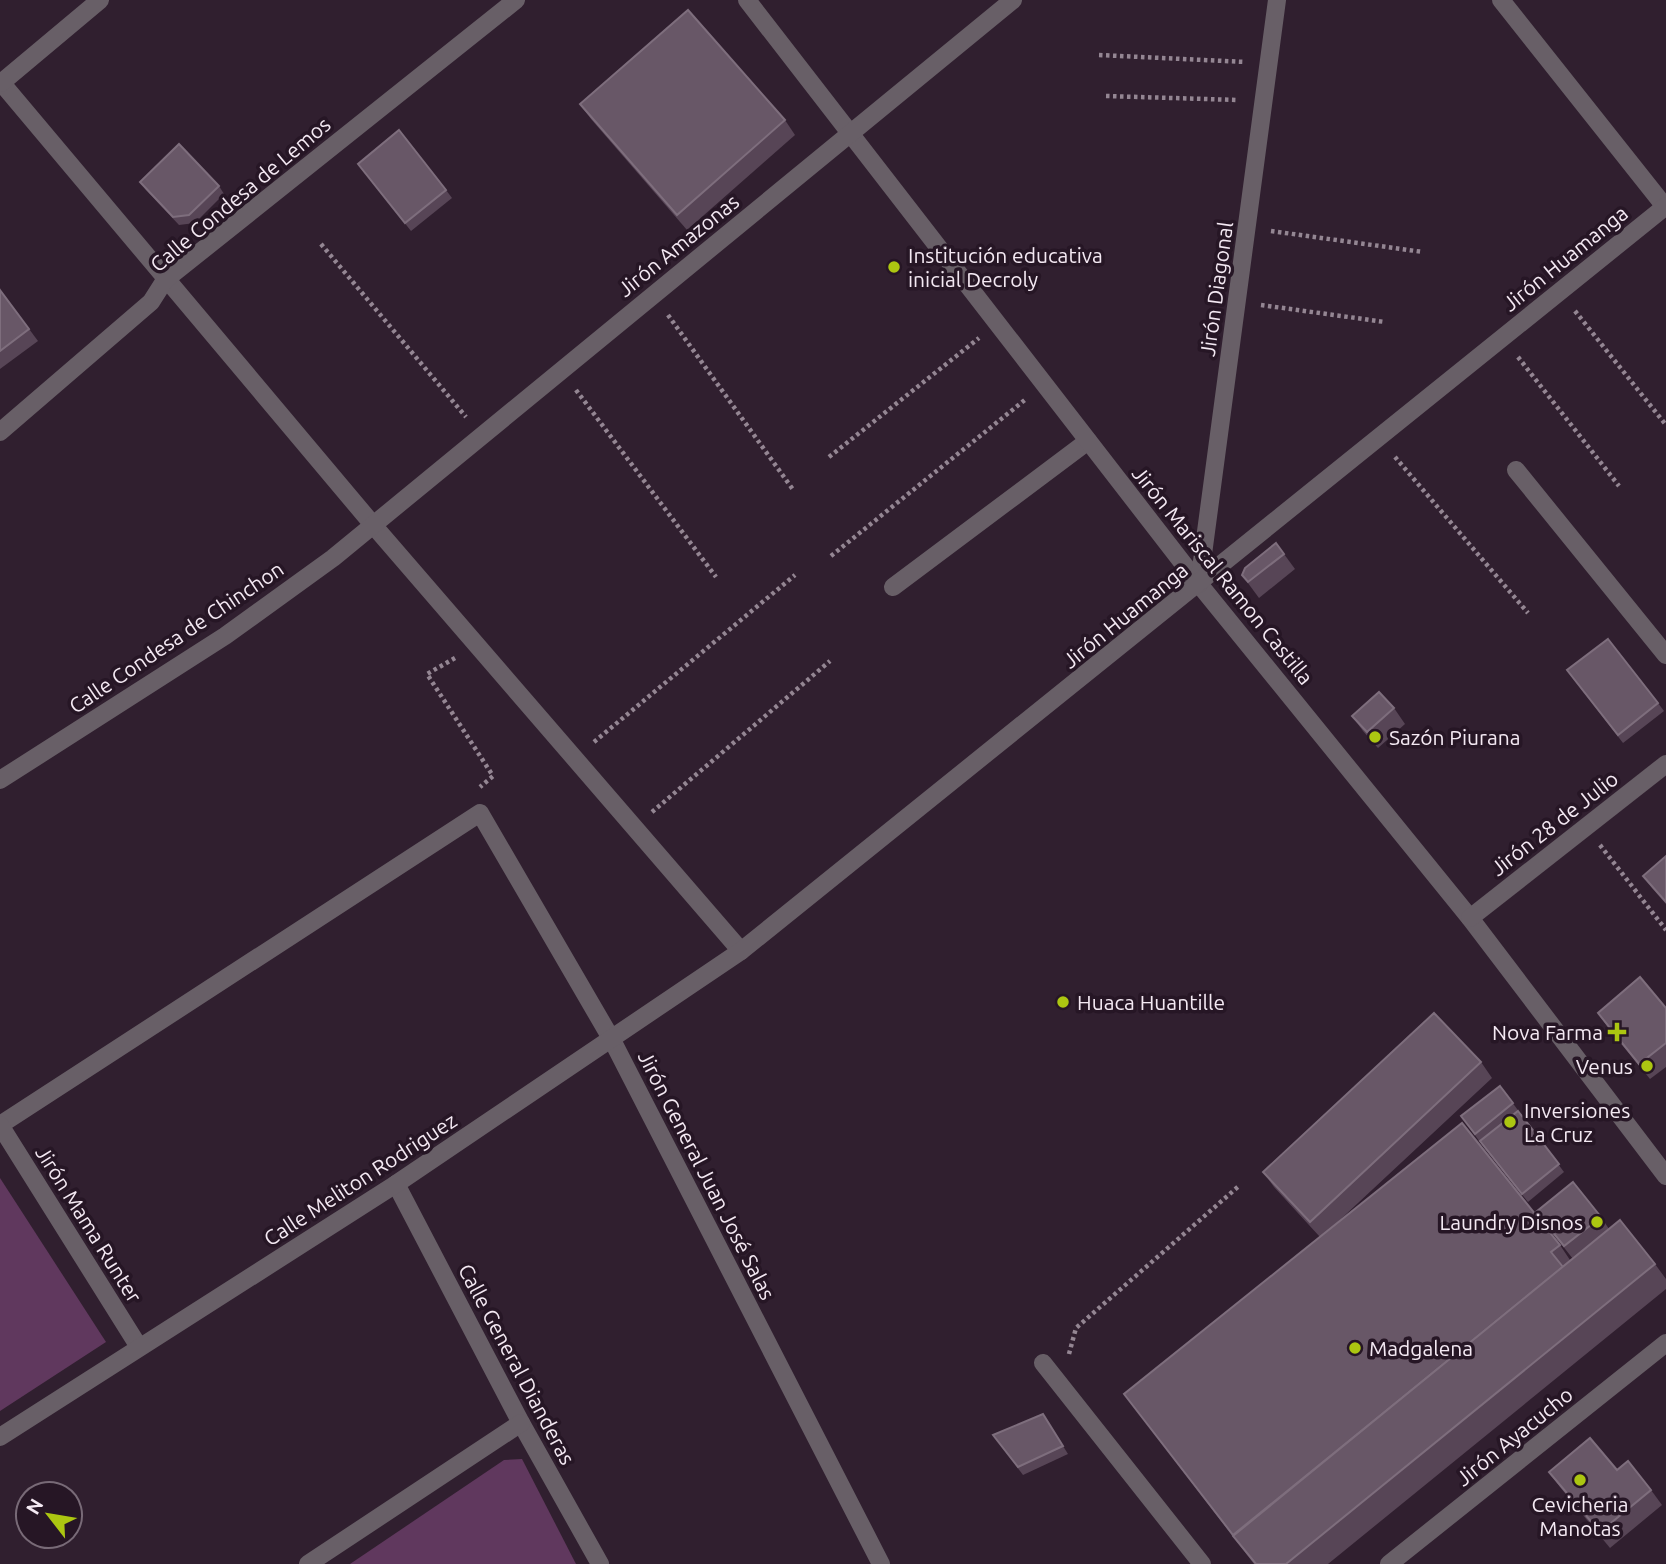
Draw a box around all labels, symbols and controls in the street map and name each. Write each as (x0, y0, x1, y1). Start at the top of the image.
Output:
street label: Calle Condesa de Lemos (145, 112, 335, 276)
street label: Jirón Amazonas (613, 189, 743, 301)
street label: Jirón Huamanga (1498, 200, 1632, 316)
street label: Jirón Diagonal (1195, 220, 1237, 358)
place label: Institución educativa inicial Decroly (908, 243, 1103, 291)
marker: Institución educativa inicial Decroly (886, 259, 902, 275)
street label: Jirón Mariscal Ramon Castilla (1128, 461, 1318, 689)
street label: Calle Condesa de Chinchon (64, 556, 288, 718)
street label: Jirón Huamanga (1058, 557, 1192, 673)
place label: Sazón Piurana (1389, 725, 1521, 749)
marker: Sazón Piurana (1367, 729, 1383, 745)
street label: Jirón 28 de Julio (1486, 766, 1622, 880)
place label: Huaca Huantille (1077, 990, 1225, 1014)
marker: Huaca Huantille (1055, 994, 1071, 1010)
place label: Nova Farma (1492, 1020, 1603, 1044)
marker: Nova Farma (1609, 1024, 1625, 1040)
street label: Jirón General Juan José Salas (634, 1047, 780, 1303)
place label: Venus (1576, 1054, 1633, 1078)
marker: Venus (1639, 1058, 1655, 1074)
place label: Inversiones La Cruz (1524, 1098, 1630, 1146)
street label: Calle Meliton Rodriguez (259, 1108, 461, 1250)
marker: Inversiones La Cruz (1502, 1114, 1518, 1130)
street label: Jirón Mama Runter (31, 1141, 147, 1307)
place label: Laundry Disnos (1439, 1210, 1583, 1234)
marker: Laundry Disnos (1589, 1214, 1605, 1230)
street label: Calle General Dianderas (454, 1260, 580, 1468)
place label: Madgalena (1369, 1336, 1473, 1360)
marker: Madgalena (1347, 1340, 1363, 1356)
street label: Jirón Ayacucho (1451, 1382, 1577, 1490)
marker: Cevicheria Manotas (1572, 1472, 1588, 1488)
north arrow (14, 1480, 84, 1550)
place label: Cevicheria Manotas (1532, 1492, 1629, 1540)
text: N (21, 1494, 48, 1518)

